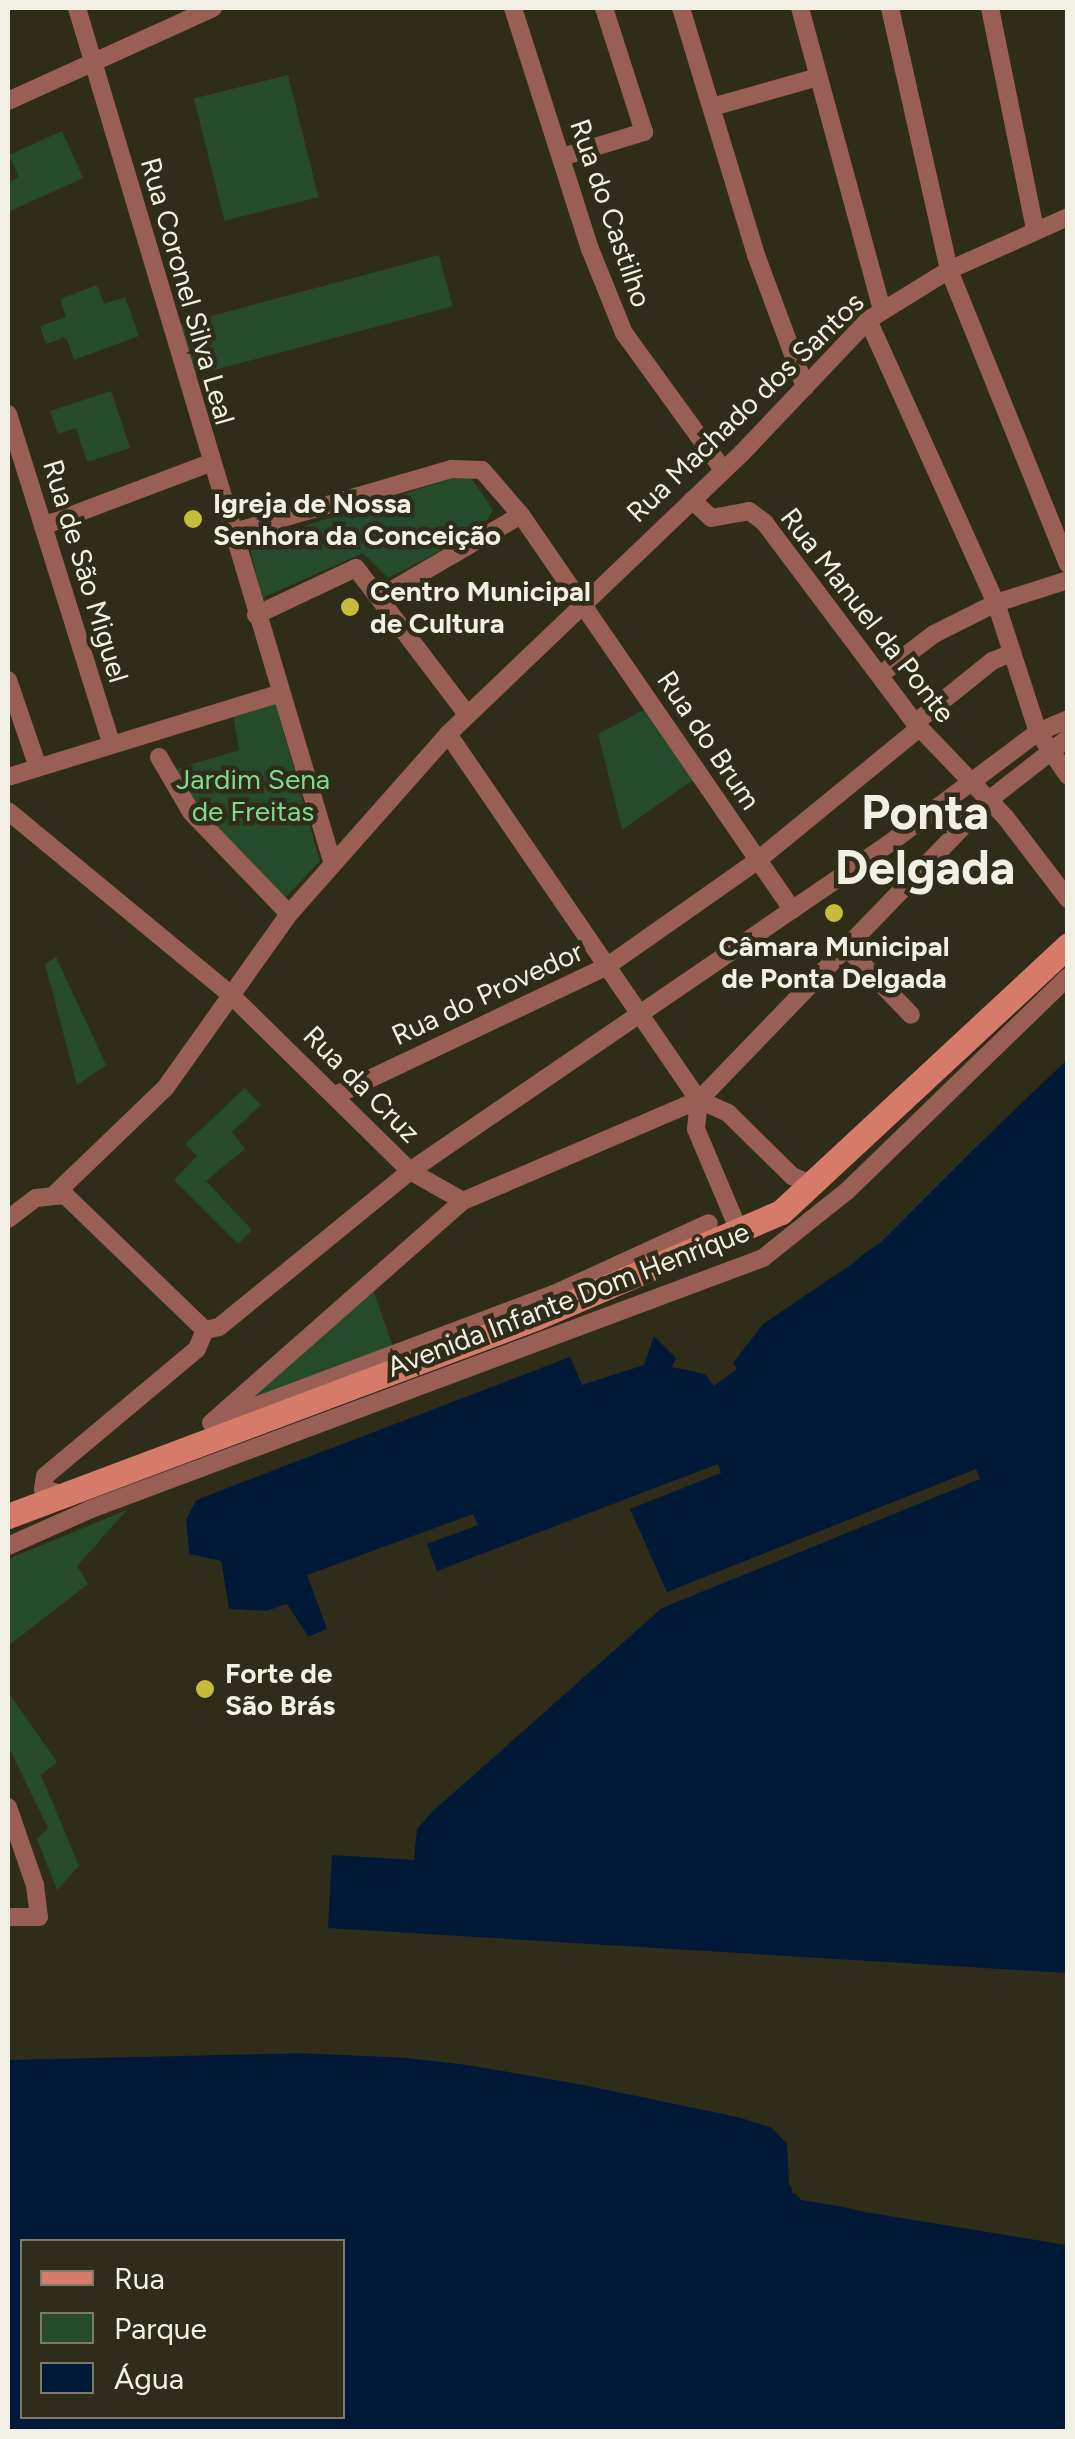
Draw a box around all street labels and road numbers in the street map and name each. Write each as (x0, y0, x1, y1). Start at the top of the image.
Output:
street label: Rua do Castilho (563, 115, 659, 311)
street label: Rua Coronel Silva Leal (134, 154, 242, 428)
street label: Rua Machado dos Santos (620, 285, 870, 529)
street label: Rua de São Miguel (36, 456, 136, 686)
street label: Rua Manuel da Ponte (774, 501, 962, 729)
street label: Rua do Brum (650, 664, 768, 816)
street label: Rua do Provedor (386, 934, 588, 1052)
street label: Rua da Cruz (297, 1019, 427, 1149)
street label: Avenida Infante Dom Henrique (382, 1214, 754, 1384)

